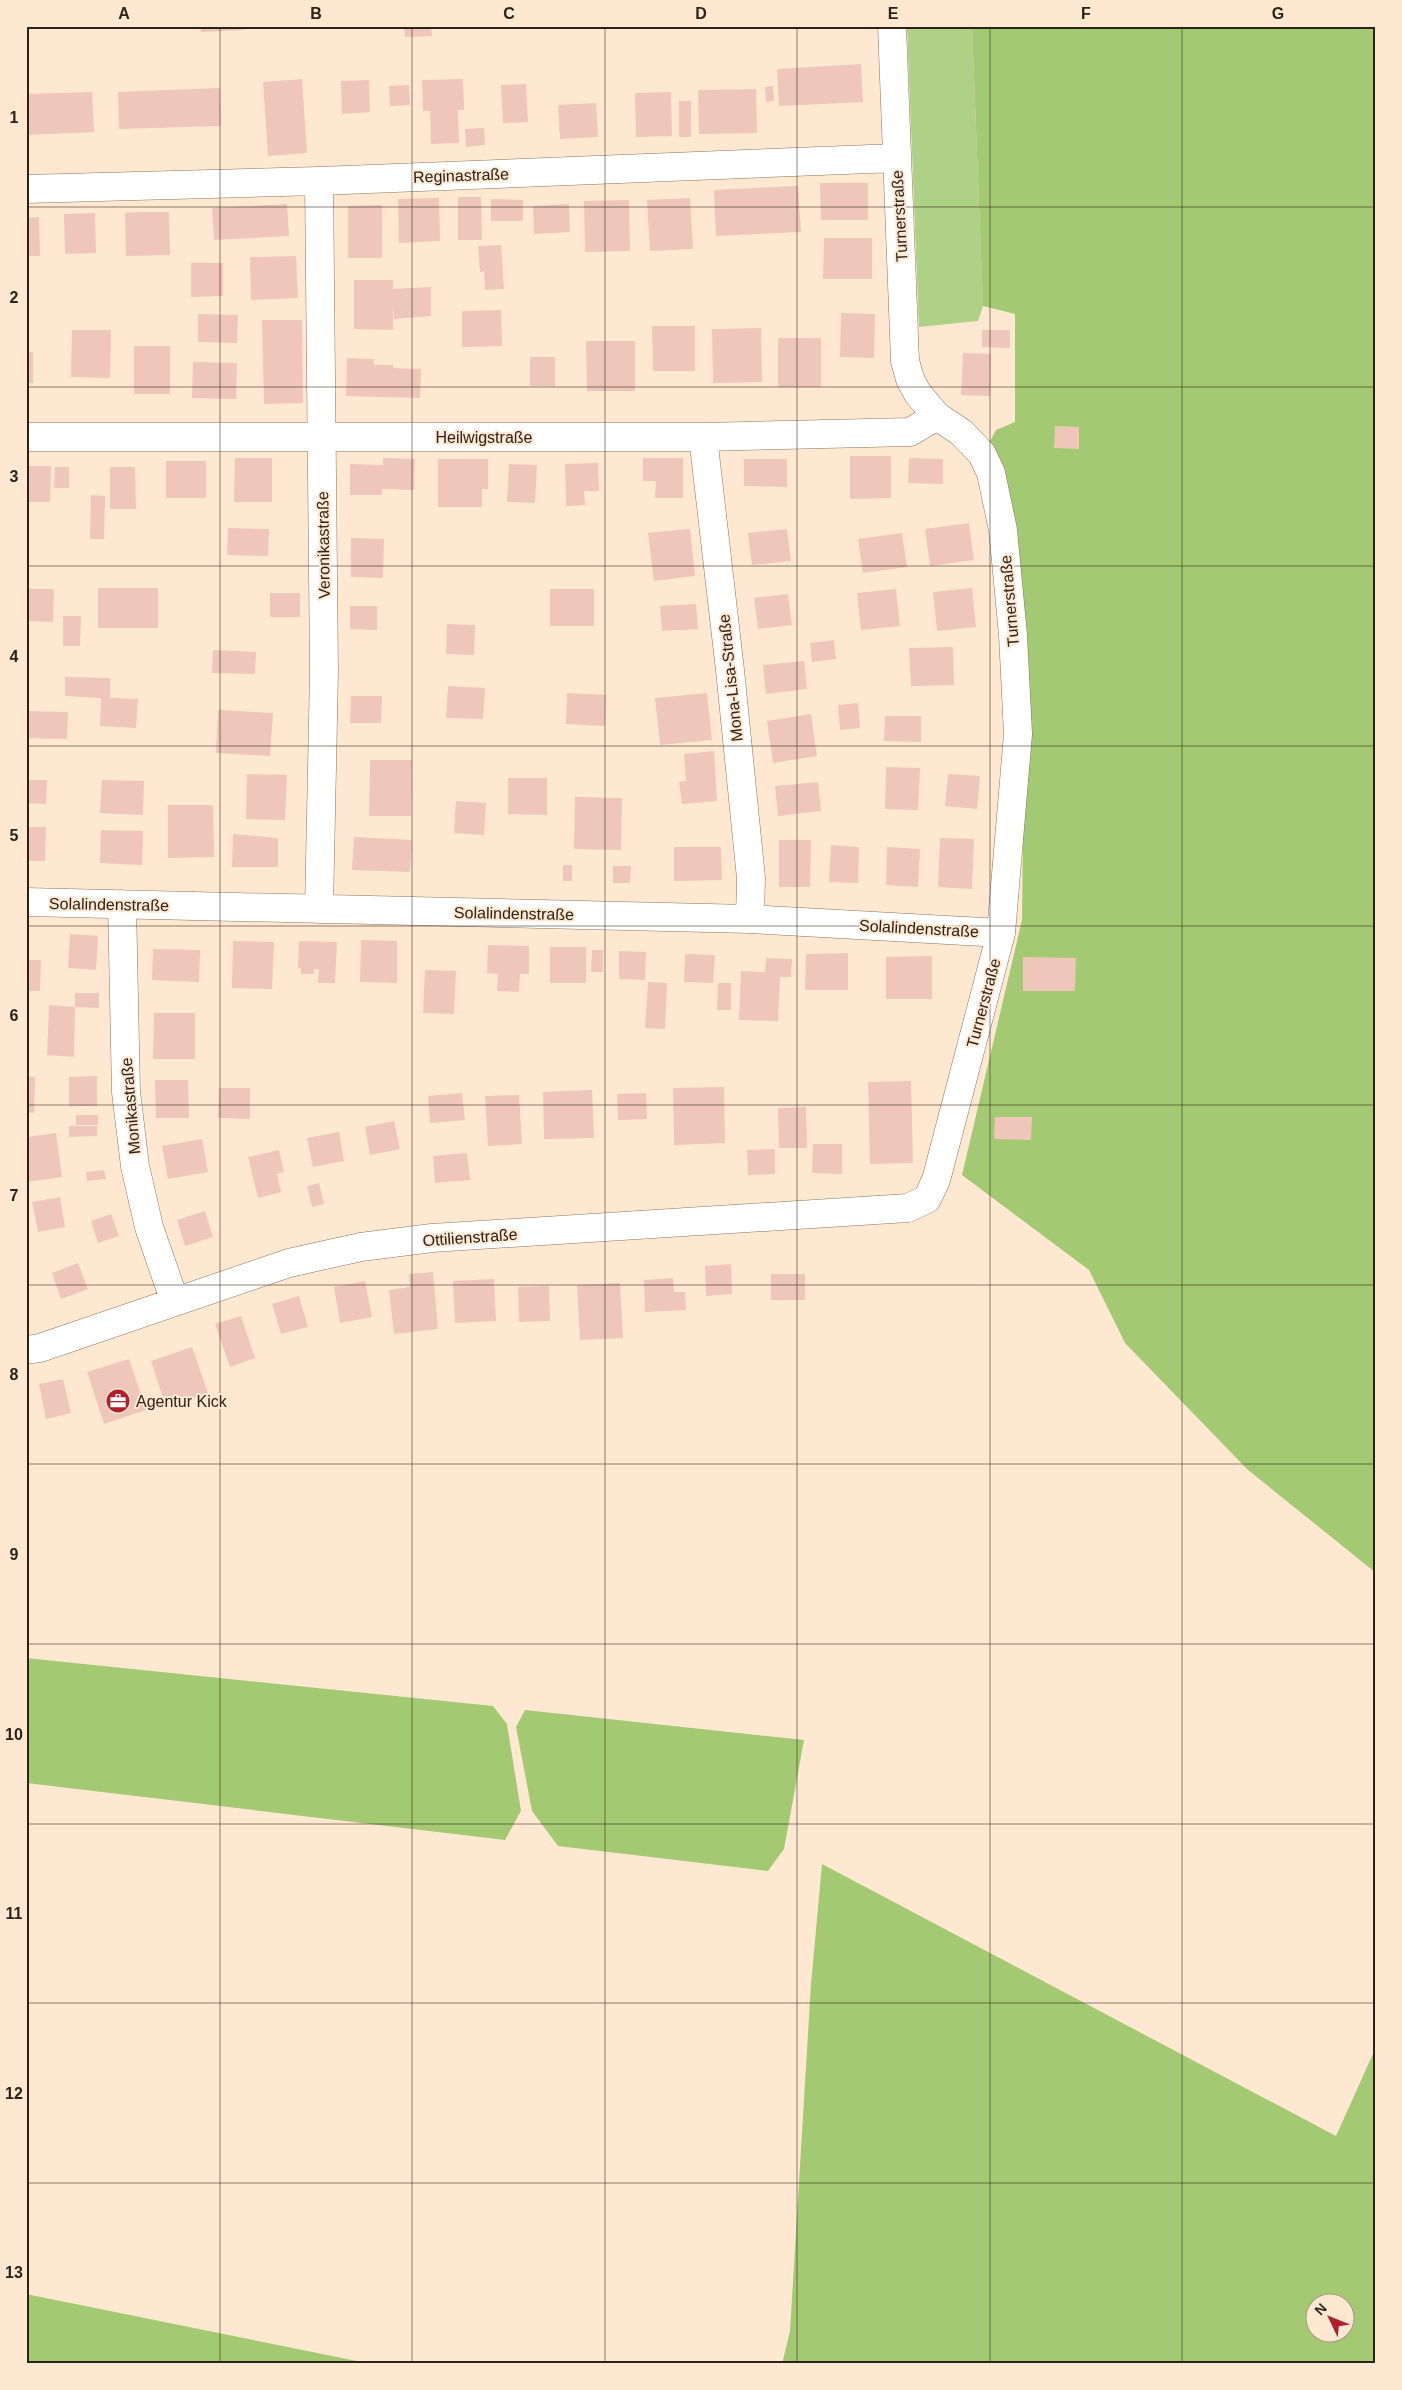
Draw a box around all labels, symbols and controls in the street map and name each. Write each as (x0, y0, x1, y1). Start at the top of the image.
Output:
text: A (118, 5, 130, 22)
text: B (310, 5, 322, 22)
text: C (503, 5, 515, 22)
text: D (695, 5, 707, 22)
text: E (888, 5, 899, 22)
text: F (1081, 5, 1091, 22)
text: G (1272, 5, 1284, 22)
text: 1 (10, 109, 19, 126)
street label: Reginastraße (413, 165, 509, 186)
street label: Turnerstraße (889, 170, 910, 262)
text: 2 (10, 289, 19, 306)
street label: Heilwigstraße (436, 429, 533, 446)
text: 3 (10, 468, 19, 485)
street label: Veronikastraße (314, 491, 333, 599)
street label: Turnerstraße (997, 554, 1022, 647)
street label: Mona-Lisa-Straße (715, 613, 746, 743)
text: 4 (10, 648, 19, 665)
text: 5 (10, 827, 19, 844)
street label: Solalindenstraße (49, 895, 169, 914)
street label: Solalindenstraße (454, 904, 574, 923)
street label: Solalindenstraße (859, 917, 979, 940)
street label: Turnerstraße (963, 956, 1004, 1050)
text: 6 (10, 1007, 19, 1024)
street label: Monikastraße (118, 1057, 143, 1155)
text: 7 (10, 1187, 19, 1204)
street label: Ottilienstraße (422, 1226, 518, 1249)
text: 8 (10, 1366, 19, 1383)
office icon: Agentur Kick (105, 1388, 131, 1414)
place label: Agentur Kick (136, 1393, 228, 1410)
text: 9 (10, 1546, 19, 1563)
text: 10 (5, 1726, 23, 1743)
text: 11 (6, 1905, 23, 1922)
text: 12 (5, 2085, 23, 2102)
text: 13 (5, 2264, 23, 2281)
north arrow (1304, 2292, 1354, 2342)
text: N (1311, 2300, 1330, 2318)

